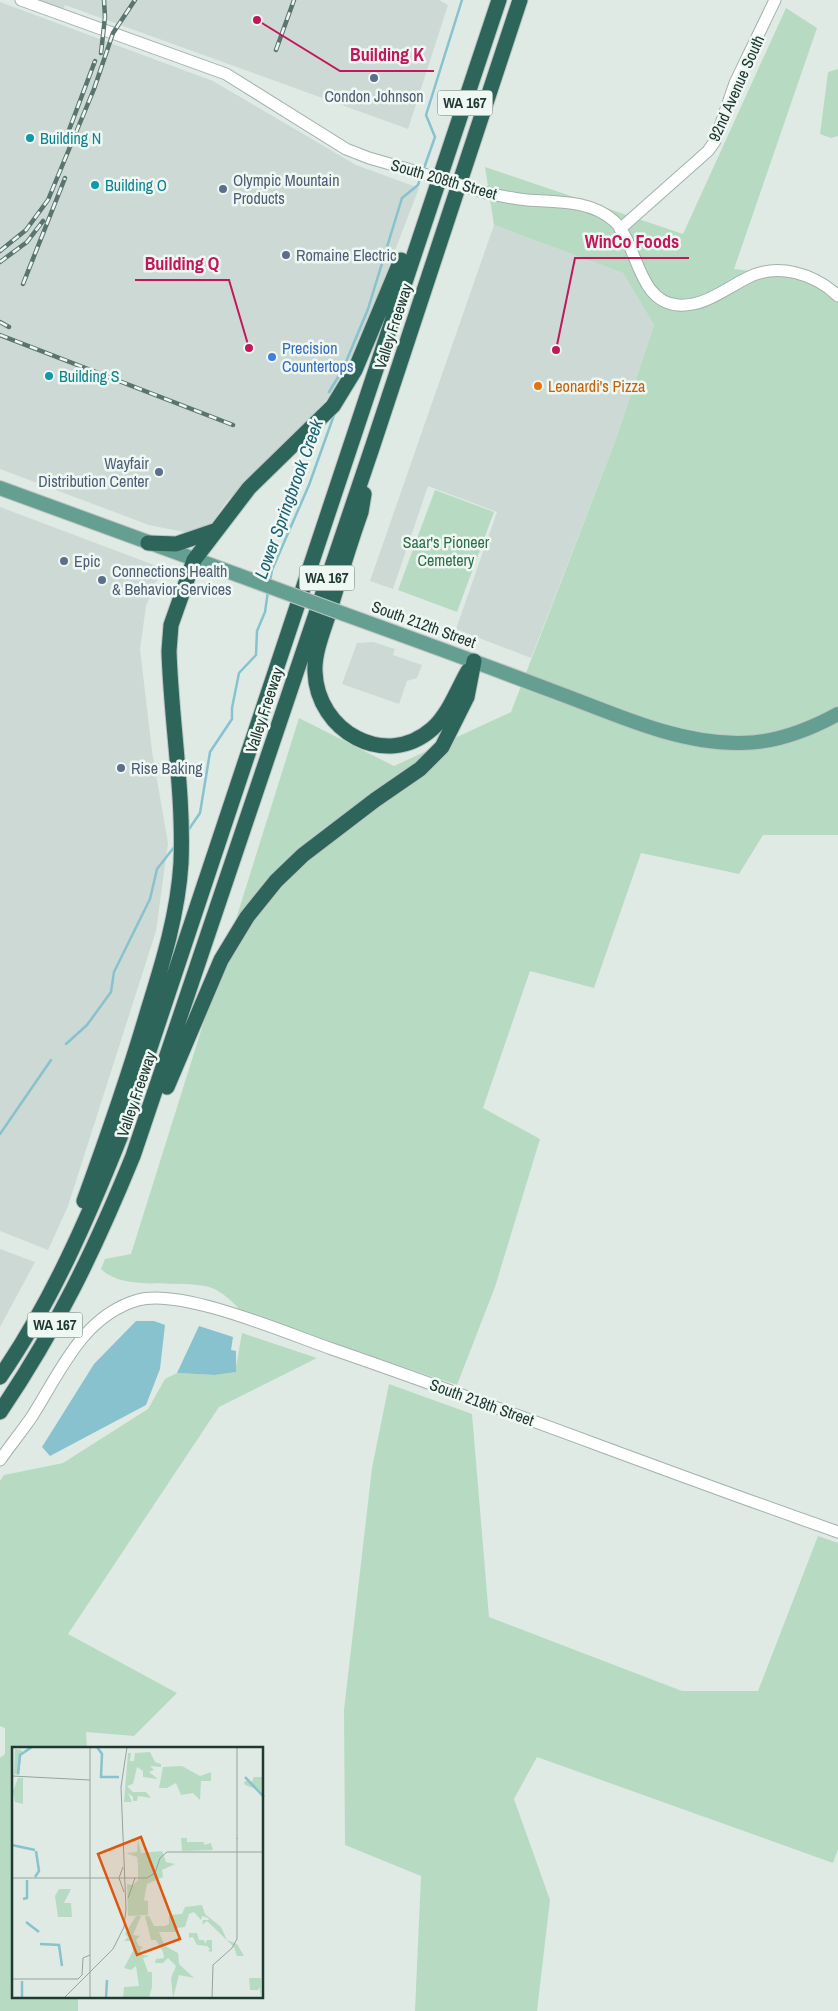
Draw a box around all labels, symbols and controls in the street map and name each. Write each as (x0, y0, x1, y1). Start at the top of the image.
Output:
street label: 92nd Avenue South (703, 31, 769, 145)
callout: Building K (340, 38, 434, 71)
text: Building K (350, 42, 424, 67)
marker: Condon Johnson (368, 72, 380, 84)
place label: Condon Johnson (324, 85, 424, 107)
road number: WA 167 (438, 90, 492, 116)
place label: Building N (40, 127, 101, 149)
marker: Building N (24, 132, 36, 144)
street label: South 208th Street (388, 153, 500, 205)
place label: Olympic Mountain Products (233, 169, 339, 209)
place label: Building O (105, 174, 167, 196)
marker: Building O (89, 179, 101, 191)
marker: Olympic Mountain Products (217, 183, 229, 195)
callout: WinCo Foods (575, 225, 689, 258)
text: WinCo Foods (585, 229, 679, 254)
place label: Romaine Electric (296, 244, 397, 266)
callout: Building Q (135, 247, 229, 280)
marker: Romaine Electric (280, 249, 292, 261)
text: Building Q (145, 251, 219, 276)
street label: Valley Freeway (369, 280, 417, 372)
place label: Precision Countertops (282, 337, 353, 377)
marker: Precision Countertops (266, 351, 278, 363)
place label: Building S (59, 365, 120, 387)
marker: Building S (43, 370, 55, 382)
place label: Leonardi's Pizza (548, 375, 646, 397)
marker: Leonardi's Pizza (532, 380, 544, 392)
water label: Lower Springbrook Creek (248, 415, 329, 582)
place label: Wayfair Distribution Center (38, 452, 150, 492)
marker: Wayfair Distribution Center (153, 466, 165, 478)
park label: Saar's Pioneer Cemetery (403, 531, 490, 571)
place label: Epic (74, 550, 101, 572)
marker: Epic (58, 555, 70, 567)
place label: Connections Health & Behavior Services (112, 560, 232, 600)
road number: WA 167 (300, 566, 354, 590)
marker: Connections Health & Behavior Services (96, 574, 108, 586)
street label: South 212th Street (369, 595, 479, 653)
street label: Valley Freeway (240, 664, 288, 756)
place label: Rise Baking (131, 757, 203, 779)
marker: Rise Baking (115, 762, 127, 774)
street label: Valley Freeway (111, 1048, 161, 1140)
road number: WA 167 (28, 1312, 82, 1338)
street label: South 218th Street (427, 1373, 537, 1431)
inset map (12, 1747, 264, 1998)

